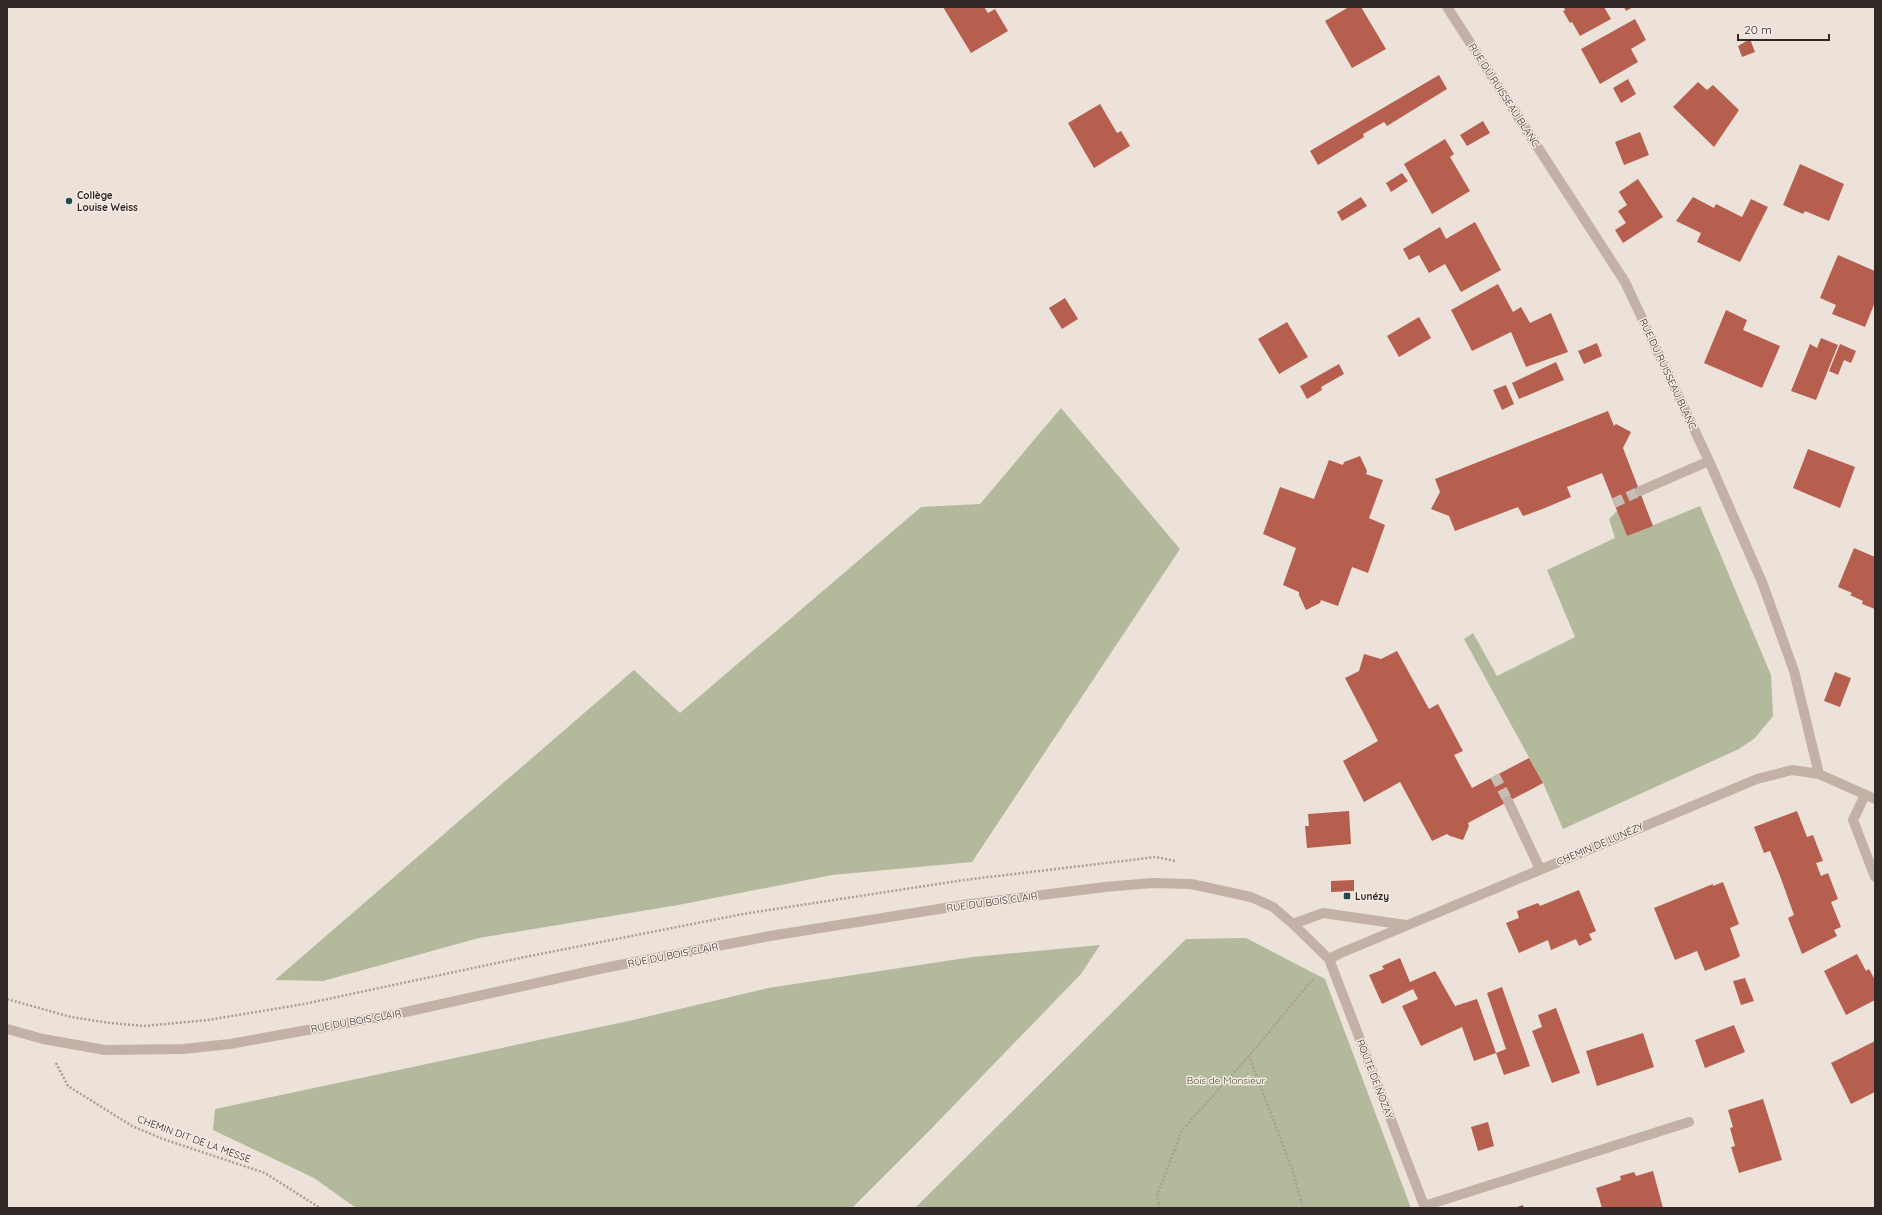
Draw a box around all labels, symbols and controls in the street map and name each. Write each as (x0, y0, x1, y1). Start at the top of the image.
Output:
scale bar (1738, 16, 1829, 42)
text: 20 m (1744, 22, 1772, 37)
street label: RUE DU RUISSEAU BLANC (1466, 41, 1543, 150)
place label: Collège Louise Weiss (77, 189, 138, 214)
marker: Collège Louise Weiss (64, 196, 74, 206)
street label: RUE DU RUISSEAU BLANC (1637, 317, 1700, 432)
street label: CHEMIN DE LUNÉZY (1555, 820, 1646, 868)
street label: RUE DU BOIS CLAIR (946, 889, 1039, 915)
place label: Lunézy (1355, 890, 1389, 903)
marker: Lunézy (1342, 891, 1352, 901)
street label: RUE DU BOIS CLAIR (627, 940, 720, 970)
street label: RUE DU BOIS CLAIR (310, 1007, 403, 1035)
street label: ROUTE DE NOZAY (1354, 1037, 1396, 1121)
park label: Bois de Monsieur (1187, 1074, 1265, 1087)
street label: CHEMIN DIT DE LA MESSE (136, 1112, 253, 1166)

